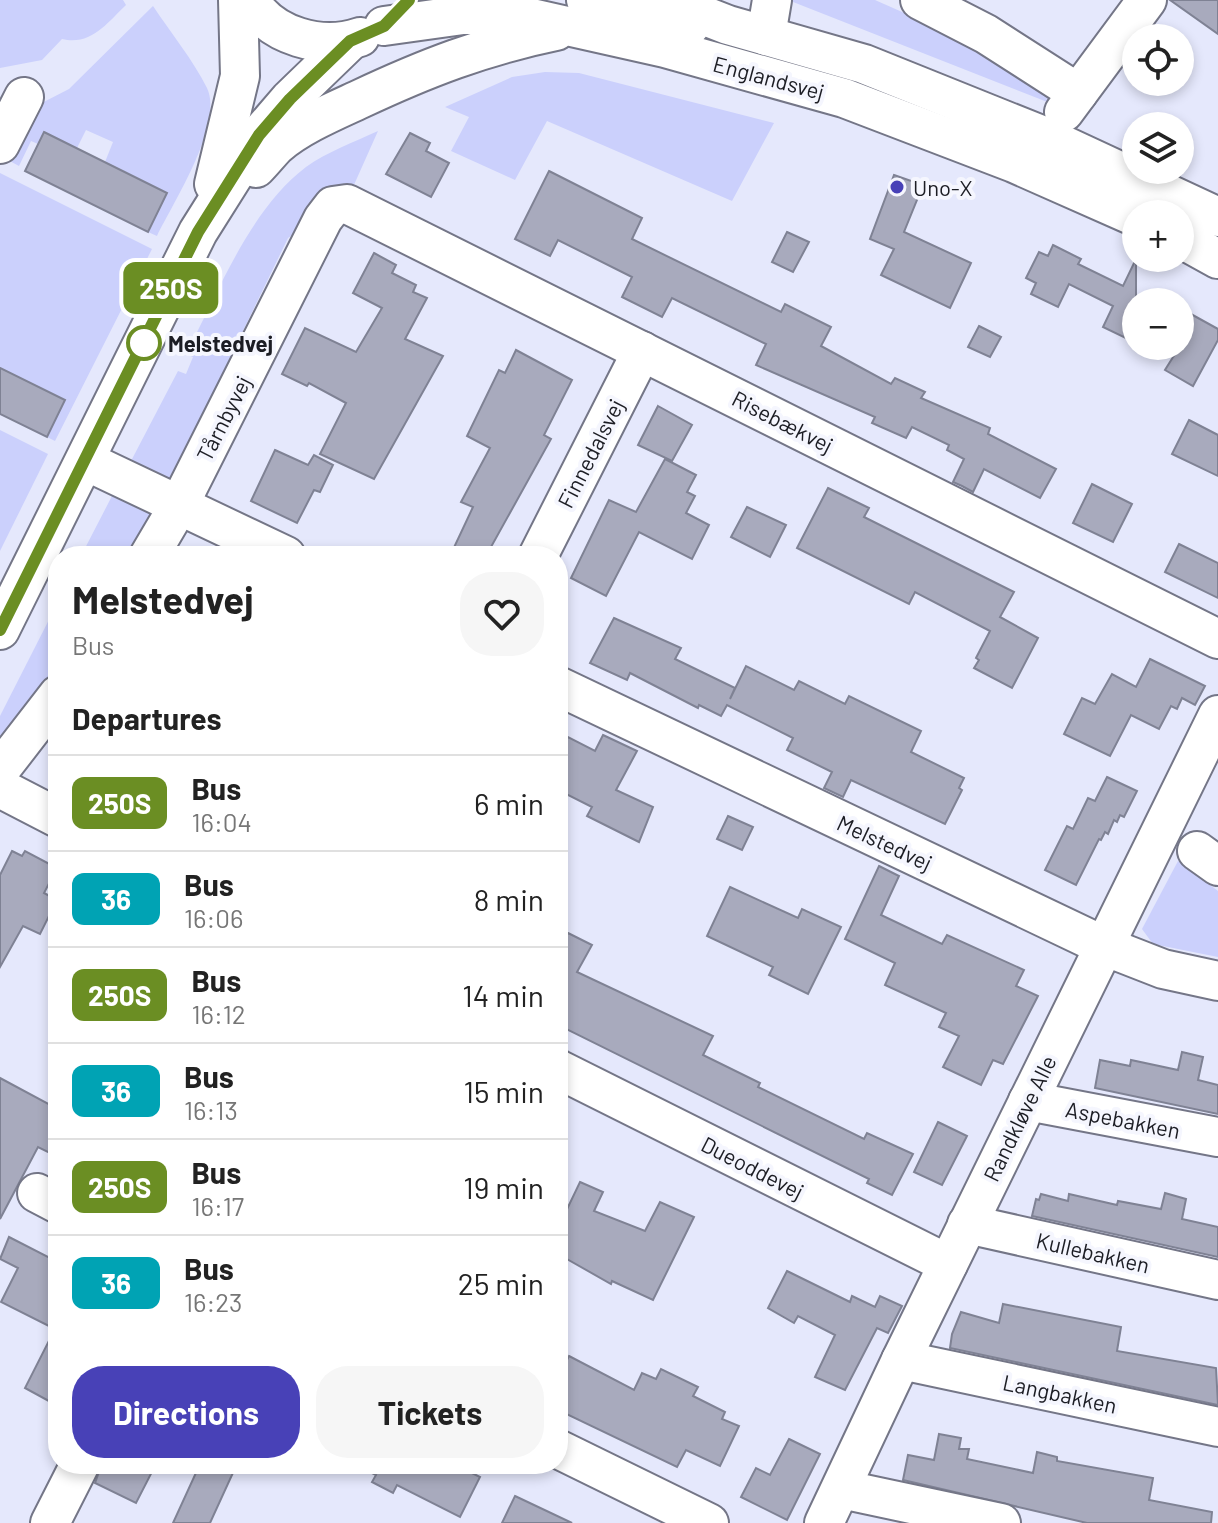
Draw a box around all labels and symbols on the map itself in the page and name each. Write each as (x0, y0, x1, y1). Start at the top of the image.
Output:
street label: Englandsvej (711, 50, 827, 104)
place label: Uno-X (913, 174, 973, 200)
marker: Uno-X (888, 178, 906, 196)
line badge: 250S (115, 262, 227, 314)
marker: Melstedvej (127, 326, 161, 360)
place label: Melstedvej (168, 330, 273, 356)
street label: Tårnbyvej (190, 371, 256, 465)
street label: Risebækvej (728, 384, 838, 458)
street label: Finnedalsvej (551, 394, 629, 512)
street label: Melstedvej (833, 809, 937, 875)
street label: Randkløve Alle (977, 1051, 1061, 1185)
street label: Aspebakken (1064, 1095, 1182, 1143)
street label: Dueoddevej (697, 1130, 809, 1204)
street label: Kullebakken (1034, 1226, 1152, 1278)
street label: Langbakken (1001, 1368, 1119, 1418)

